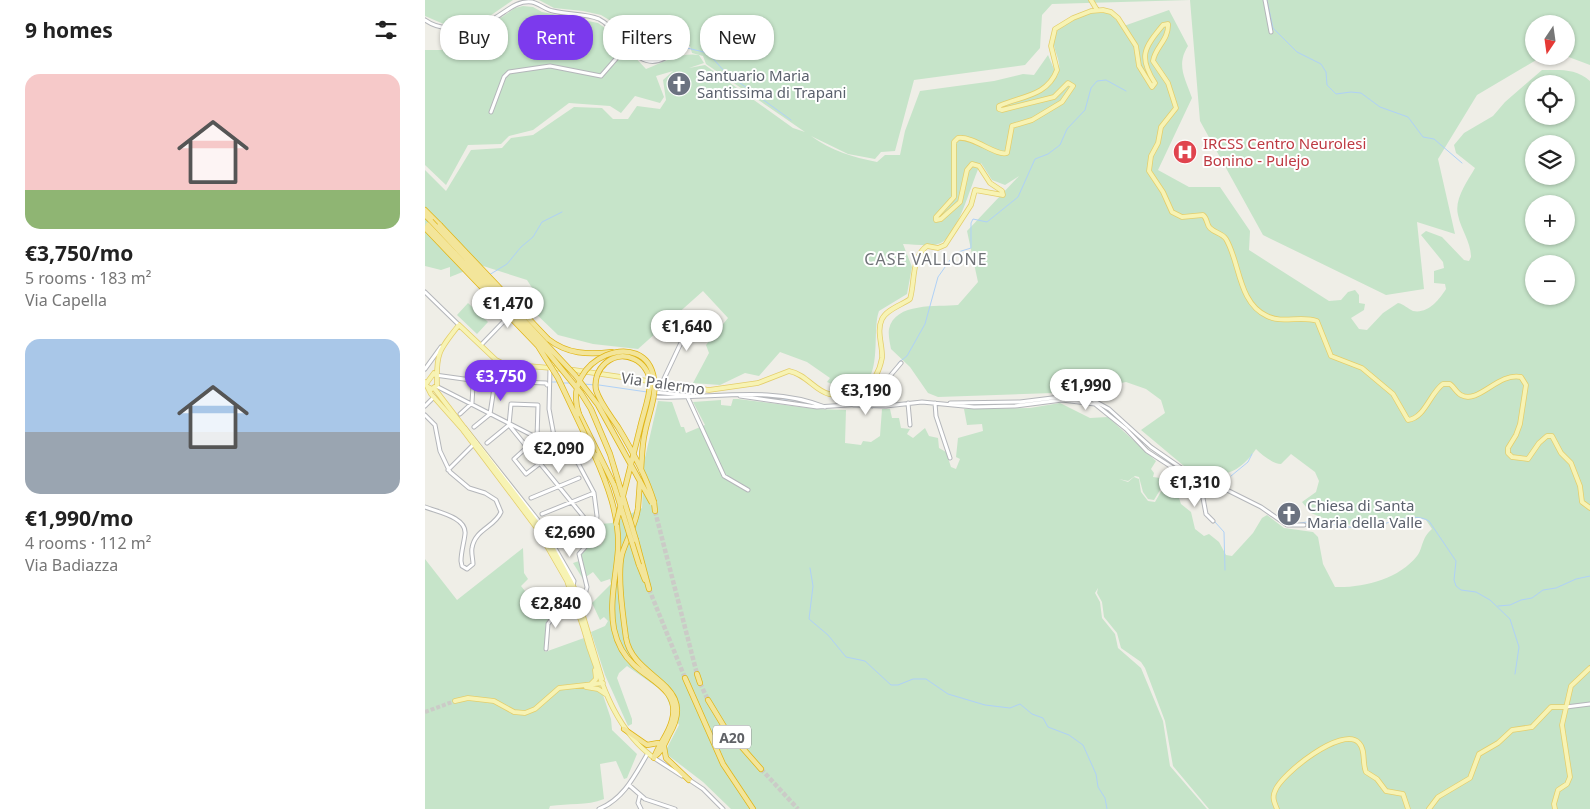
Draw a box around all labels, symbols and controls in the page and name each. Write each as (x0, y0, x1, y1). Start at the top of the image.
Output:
chip: Buy (440, 15, 508, 60)
chip: Rent (518, 15, 593, 60)
chip: Filters (603, 15, 690, 60)
chip: New (700, 15, 774, 60)
north arrow (1525, 15, 1575, 65)
map controls (1525, 15, 1575, 305)
text: 9 homes (25, 16, 113, 44)
icon: filters (372, 16, 400, 44)
place label: Santuario Maria Santissima di Trapani (697, 65, 846, 102)
church icon: Santuario Maria Santissima di Trapani (666, 71, 692, 97)
button: locate (1525, 75, 1575, 125)
icon: home (168, 107, 258, 197)
place label: IRCSS Centro Neurolesi Bonino - Pulejo (1203, 133, 1366, 170)
button: layers (1525, 135, 1575, 185)
hospital icon: IRCSS Centro Neurolesi Bonino - Pulejo (1172, 139, 1198, 165)
button: + (1525, 195, 1575, 245)
text: €3,750/mo (25, 239, 133, 267)
district label: CASE VALLONE (864, 248, 988, 270)
button: − (1525, 255, 1575, 305)
text: 5 rooms · 183 m² (25, 267, 151, 289)
pin: €1,470 (467, 286, 549, 329)
text: Via Capella (25, 289, 107, 311)
text: €1,470 (483, 292, 533, 314)
pin: €1,640 (646, 310, 728, 352)
text: €1,640 (662, 315, 712, 337)
pin: €3,750 (460, 360, 542, 402)
text: €3,750 (476, 365, 526, 387)
street label: Via Palermo (620, 367, 706, 399)
pin: €1,990 (1045, 368, 1127, 411)
icon: home (168, 372, 258, 462)
pin: €3,190 (825, 374, 907, 416)
text: €1,990 (1061, 374, 1111, 396)
text: €3,190 (841, 379, 891, 401)
pin: €2,090 (518, 432, 600, 474)
text: €2,090 (534, 437, 584, 459)
pin: €1,310 (1154, 466, 1236, 508)
text: €1,310 (1170, 471, 1220, 493)
place label: Chiesa di Santa Maria della Valle (1307, 495, 1422, 532)
church icon: Chiesa di Santa Maria della Valle (1276, 501, 1302, 527)
text: €1,990/mo (25, 504, 133, 532)
pin: €2,690 (529, 516, 611, 558)
text: €2,690 (545, 521, 595, 543)
text: 4 rooms · 112 m² (25, 532, 151, 554)
text: Via Badiazza (25, 554, 118, 576)
pin: €2,840 (515, 586, 597, 629)
text: €2,840 (531, 592, 581, 614)
road number: A20 (713, 726, 751, 749)

